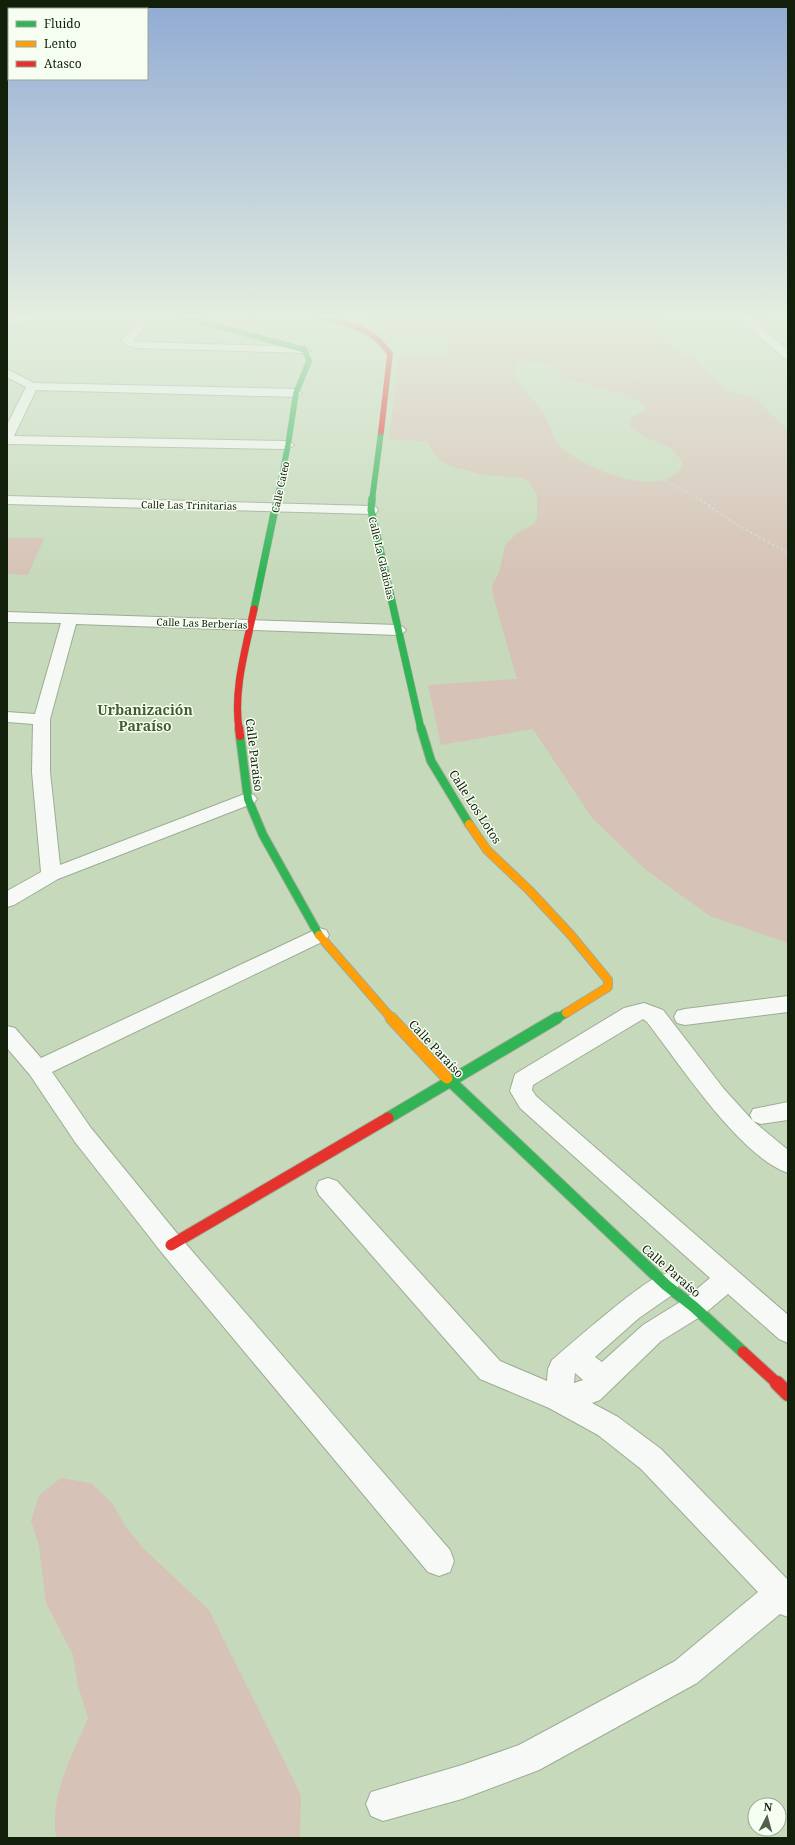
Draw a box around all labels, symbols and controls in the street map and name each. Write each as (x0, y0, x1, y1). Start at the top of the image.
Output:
legend (8, 8, 148, 80)
text: Fluido (44, 15, 81, 32)
text: Lento (44, 35, 77, 52)
text: Atasco (44, 55, 82, 72)
street label: Calle Cateo (268, 460, 292, 514)
street label: Calle Las Trinitarias (141, 497, 237, 513)
street label: Calle La Gladiolas (366, 515, 398, 601)
street label: Calle Las Berberías (156, 614, 248, 632)
district label: Urbanización Paraíso (97, 700, 193, 735)
street label: Calle Paraíso (242, 717, 267, 793)
street label: Calle Los Lotos (445, 766, 506, 847)
street label: Calle Paraíso (405, 1016, 468, 1081)
street label: Calle Paraíso (638, 1240, 705, 1301)
north arrow (747, 1797, 787, 1837)
text: N (763, 1799, 774, 1815)

